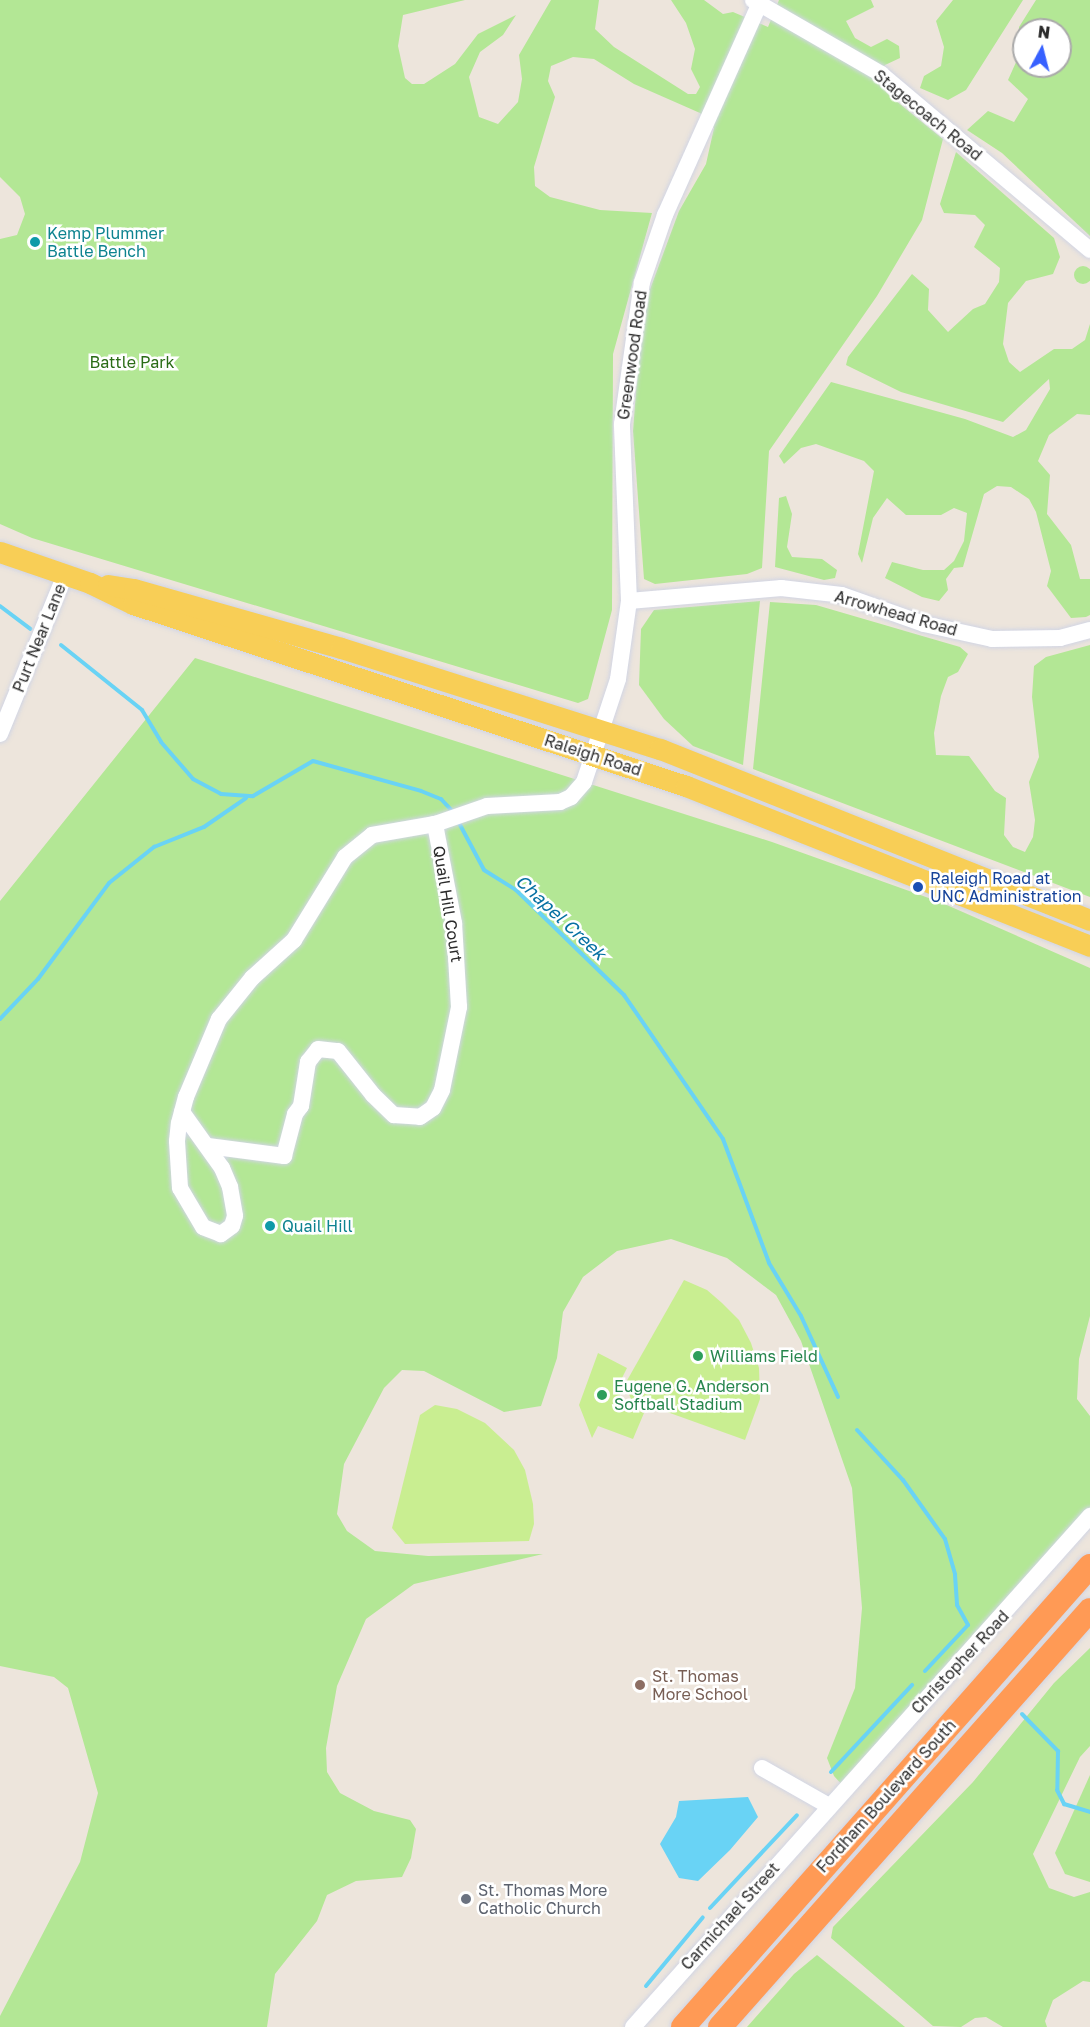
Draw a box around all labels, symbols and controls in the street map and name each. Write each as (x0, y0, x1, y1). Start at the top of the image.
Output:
north arrow (1012, 18, 1072, 78)
text: N (1037, 21, 1051, 43)
street label: Stagecoach Road (870, 66, 986, 164)
place label: Kemp Plummer Battle Bench (47, 223, 164, 261)
marker: Kemp Plummer Battle Bench (28, 235, 42, 249)
street label: Greenwood Road (613, 289, 651, 421)
park label: Battle Park (89, 352, 175, 372)
street label: Purt Near Lane (9, 581, 69, 695)
street label: Arrowhead Road (832, 586, 960, 640)
street label: Raleigh Road (542, 730, 644, 780)
street label: Quail Hill Court (429, 844, 467, 964)
place label: Raleigh Road at UNC Administration (930, 868, 1082, 906)
water label: Chapel Creek (511, 870, 611, 964)
marker: Raleigh Road at UNC Administration (911, 880, 925, 894)
place label: Quail Hill (282, 1216, 353, 1236)
marker: Quail Hill (263, 1219, 277, 1233)
place label: Williams Field (710, 1346, 818, 1366)
marker: Williams Field (691, 1349, 705, 1363)
place label: Eugene G. Anderson Softball Stadium (614, 1376, 769, 1414)
marker: Eugene G. Anderson Softball Stadium (595, 1388, 609, 1402)
street label: Christopher Road (907, 1606, 1013, 1718)
place label: St. Thomas More School (652, 1666, 748, 1704)
marker: St. Thomas More School (633, 1678, 647, 1692)
street label: Fordham Boulevard South (812, 1716, 960, 1876)
street label: Carmichael Street (677, 1858, 783, 1974)
place label: St. Thomas More Catholic Church (478, 1880, 607, 1918)
marker: St. Thomas More Catholic Church (459, 1892, 473, 1906)

